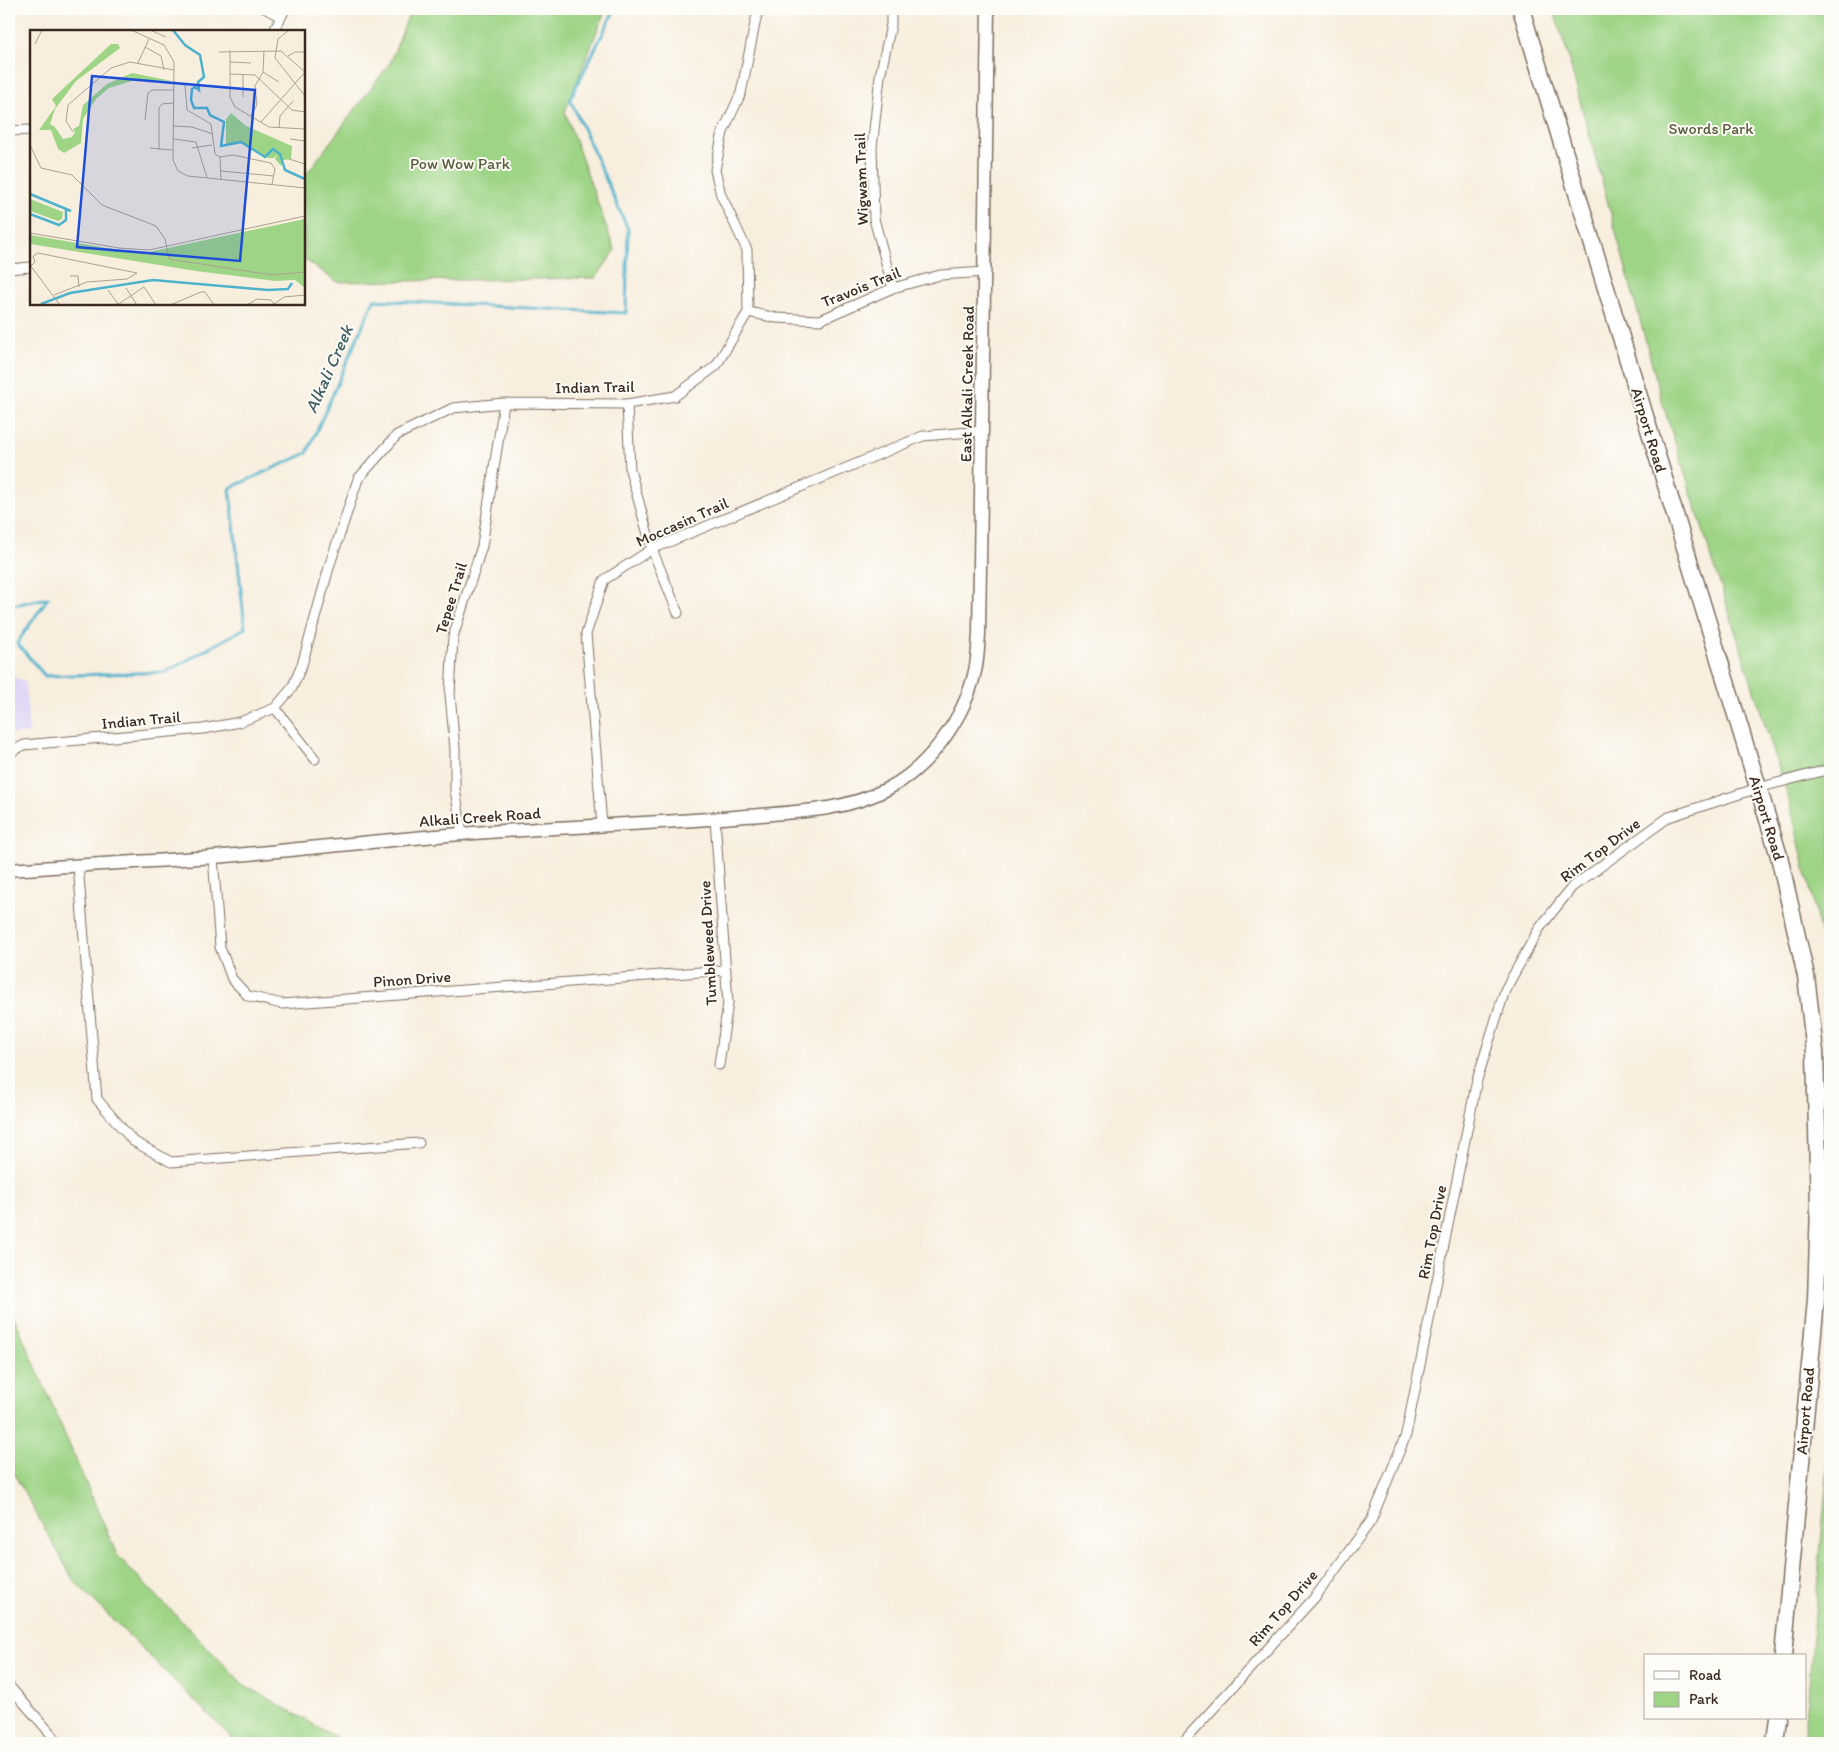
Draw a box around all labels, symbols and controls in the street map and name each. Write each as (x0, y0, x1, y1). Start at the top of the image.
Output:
inset map (30, 30, 305, 305)
park label: Swords Park (1669, 119, 1754, 138)
street label: Wigwam Trail (850, 132, 872, 226)
park label: Pow Wow Park (410, 154, 511, 173)
street label: Travois Trail (818, 262, 904, 312)
street label: East Alkali Creek Road (956, 305, 978, 462)
water label: Alkali Creek (300, 320, 359, 416)
street label: Indian Trail (555, 377, 635, 397)
street label: Airport Road (1627, 385, 1671, 475)
street label: Moccasin Trail (633, 493, 732, 551)
street label: Tepee Trail (431, 559, 471, 636)
street label: Indian Trail (101, 707, 182, 733)
street label: Airport Road (1745, 773, 1789, 863)
street label: Alkali Creek Road (418, 803, 542, 831)
street label: Rim Top Drive (1556, 814, 1644, 886)
street label: Tumbleweed Drive (695, 880, 721, 1006)
street label: Pinon Drive (372, 967, 452, 991)
street label: Rim Top Drive (1414, 1183, 1450, 1281)
street label: Airport Road (1792, 1366, 1818, 1455)
street label: Rim Top Drive (1245, 1566, 1321, 1650)
legend (1644, 1654, 1806, 1720)
text: Road (1689, 1666, 1722, 1684)
text: Park (1689, 1690, 1719, 1708)

